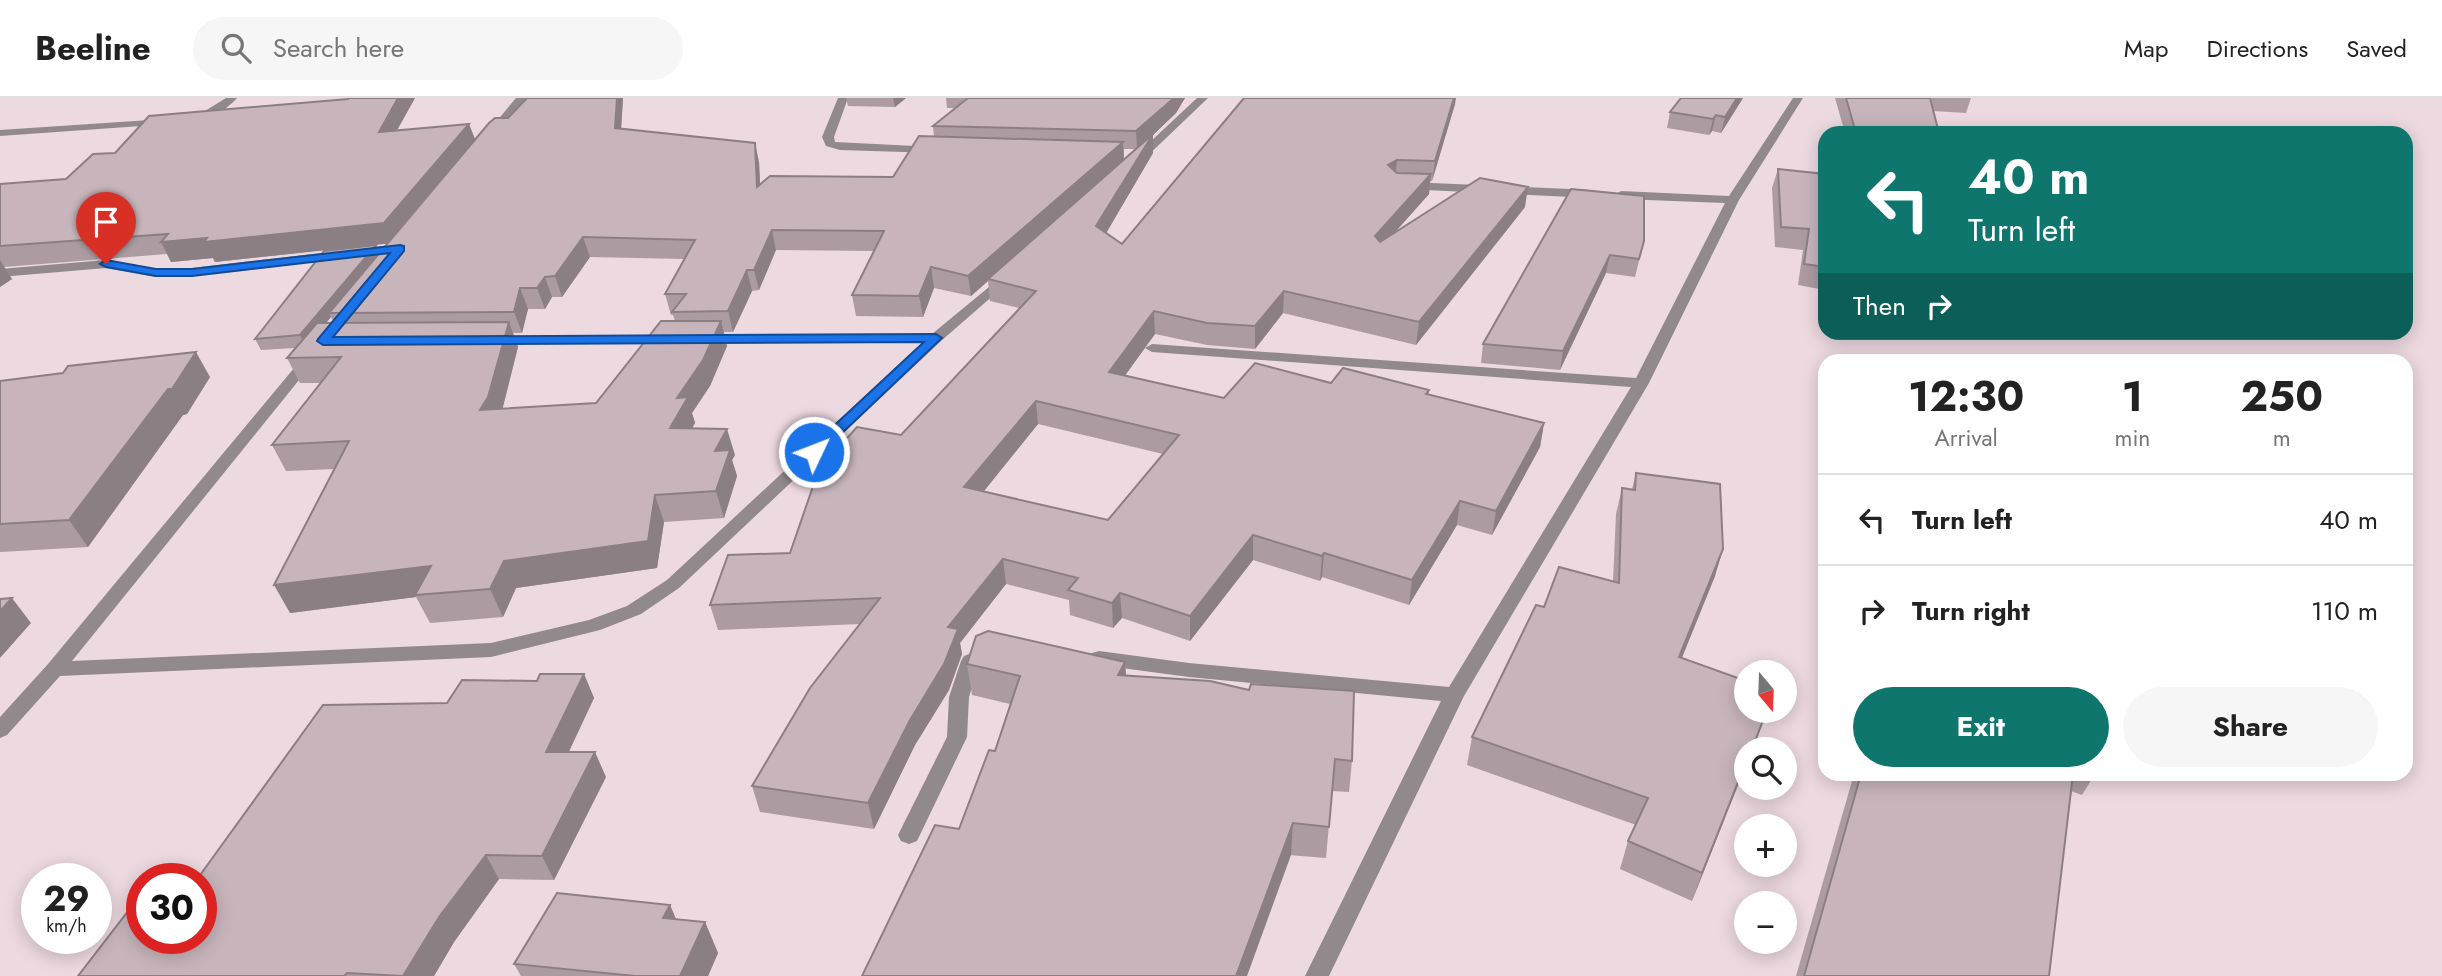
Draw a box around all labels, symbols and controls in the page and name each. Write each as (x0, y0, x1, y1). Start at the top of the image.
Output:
search box (193, 17, 683, 80)
text: Beeline (35, 25, 151, 72)
icon: search (217, 29, 255, 67)
text: Search here (273, 29, 404, 67)
text: Map (2124, 31, 2169, 66)
text: Directions (2207, 31, 2308, 66)
text: Saved (2346, 31, 2407, 66)
text: 40 m (1968, 142, 2090, 212)
icon: left (1853, 154, 1944, 245)
pin (76, 192, 136, 264)
icon: arrive (87, 203, 125, 241)
text: Turn left (1968, 207, 2075, 253)
text: Then (1853, 287, 1906, 325)
icon: right (1920, 287, 1958, 325)
text: 12:30 (1908, 366, 2024, 427)
text: 1 (2122, 366, 2143, 427)
text: 250 (2240, 366, 2323, 427)
position arrow (777, 415, 851, 489)
text: Arrival (1935, 421, 1998, 455)
text: min (2114, 421, 2150, 455)
text: m (2273, 421, 2291, 455)
icon: left (1853, 501, 1891, 539)
text: Turn left (1912, 501, 2012, 539)
text: 40 m (2319, 501, 2378, 539)
icon: right (1853, 592, 1891, 630)
text: Turn right (1912, 592, 2030, 630)
text: 110 m (2311, 592, 2378, 630)
north arrow (1734, 660, 1797, 723)
map controls (1734, 660, 1797, 954)
button: Exit (1853, 687, 2109, 767)
button: Share (2123, 687, 2378, 767)
button: search (1734, 737, 1797, 800)
button: + (1734, 814, 1797, 877)
speed limit sign: 30 (126, 863, 217, 954)
text: 29 (43, 874, 90, 924)
button: − (1734, 891, 1797, 954)
text: km/h (46, 913, 87, 939)

